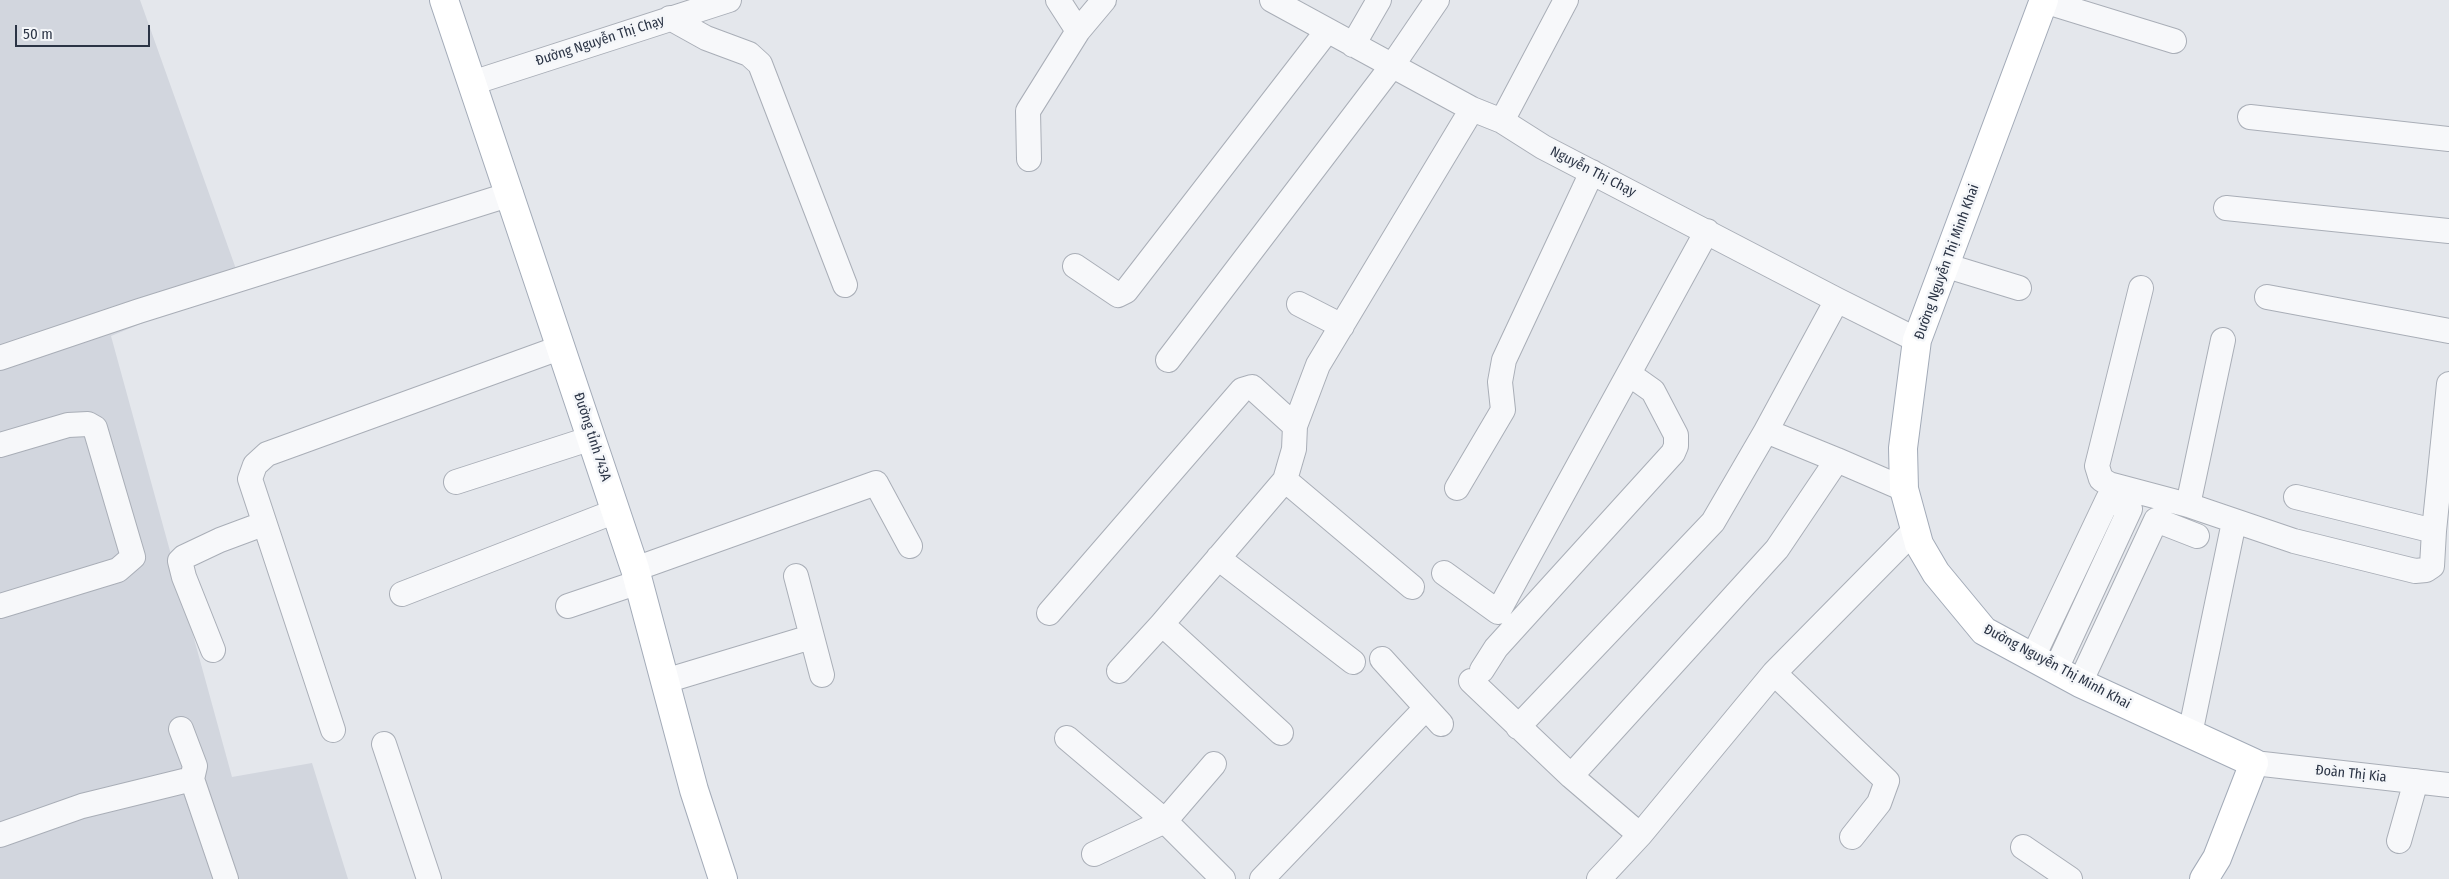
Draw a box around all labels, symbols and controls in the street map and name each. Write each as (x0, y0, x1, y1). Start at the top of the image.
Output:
street label: Đường Nguyễn Thị Chạy (533, 12, 667, 70)
scale bar (18, 15, 152, 47)
text: 50 m (23, 25, 53, 43)
street label: Nguyễn Thị Chạy (1547, 143, 1639, 201)
street label: Đường Nguyễn Thị Minh Khai (1911, 182, 1983, 342)
street label: Đường tỉnh 743A (570, 391, 614, 483)
street label: Đường Nguyễn Thị Minh Khai (1981, 621, 2133, 713)
street label: Đoàn Thị Kia (2315, 762, 2387, 786)

